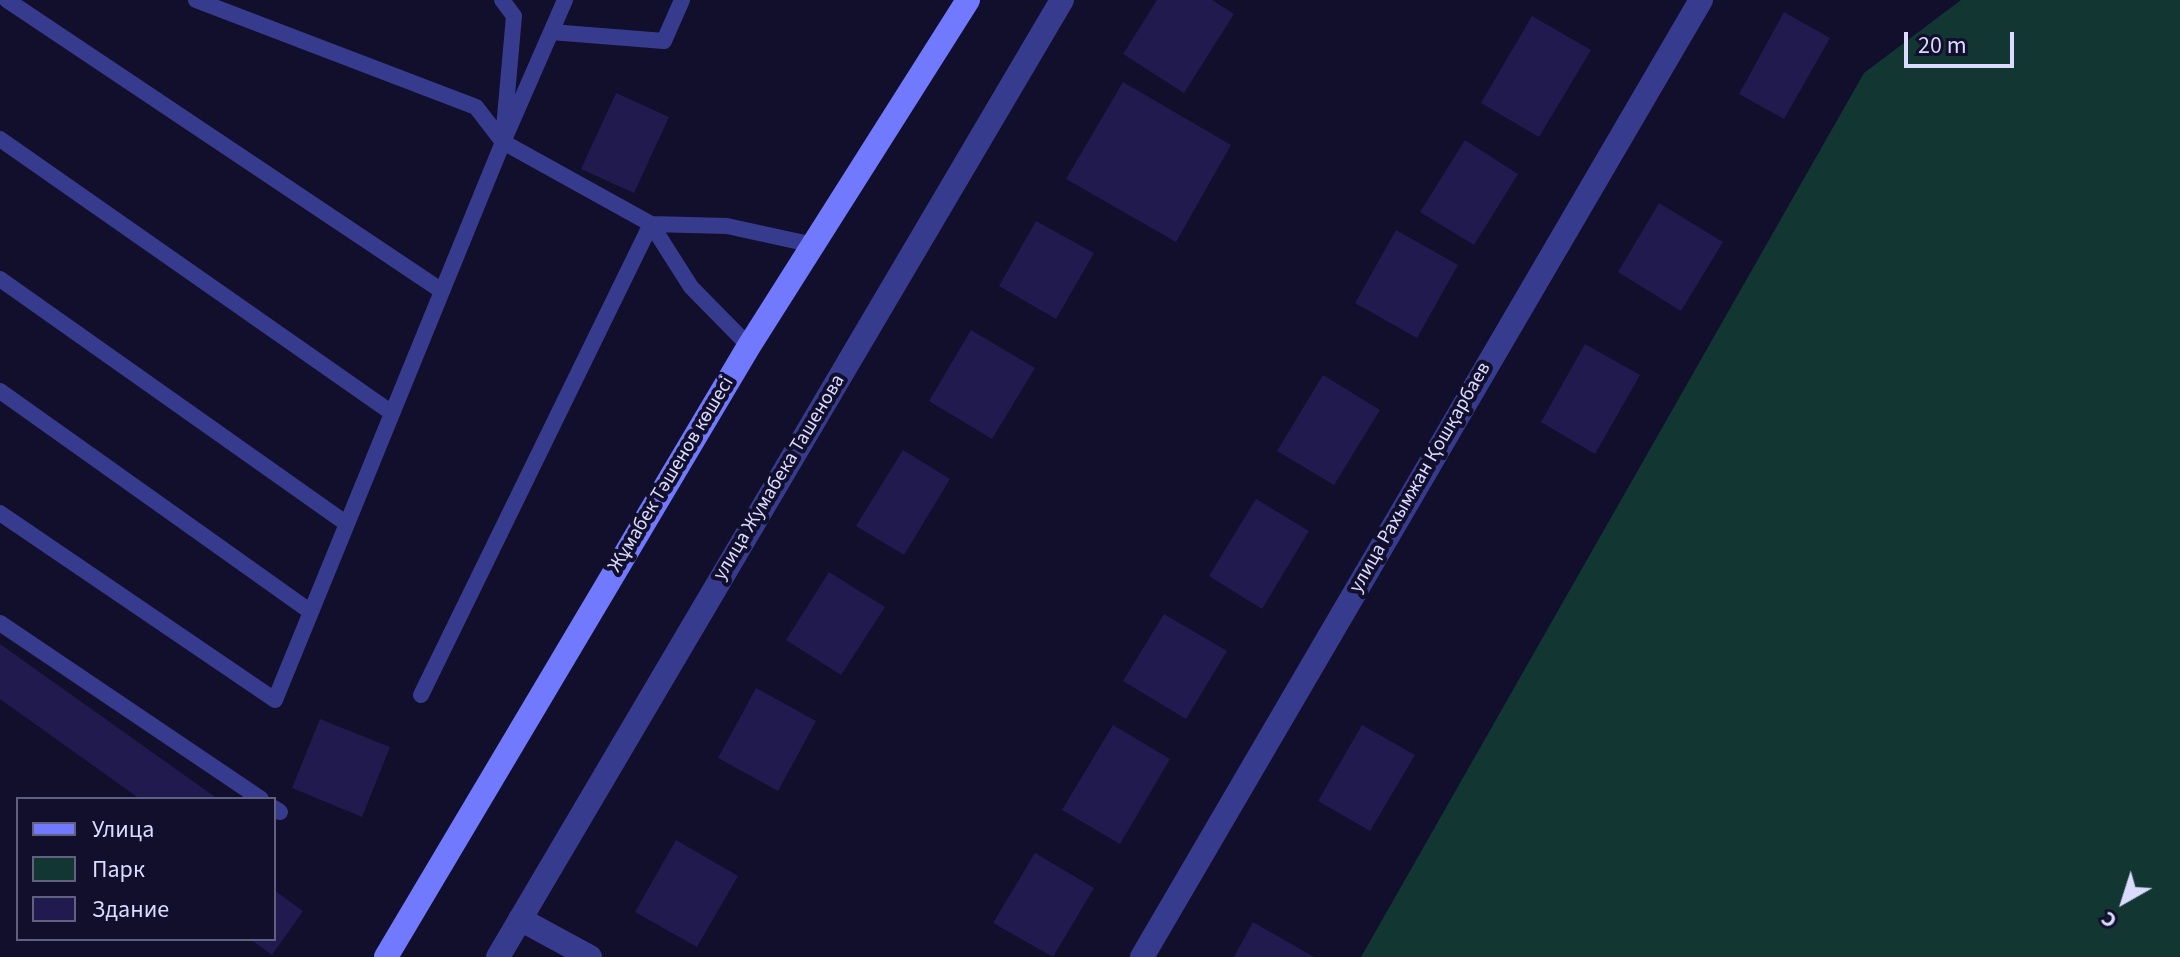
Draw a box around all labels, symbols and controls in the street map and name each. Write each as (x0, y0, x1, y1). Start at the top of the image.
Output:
scale bar (1908, 16, 2018, 66)
text: 20 m (1918, 28, 1967, 63)
street label: улица Рахымжан Қошқарбаев (1345, 359, 1497, 597)
street label: улица Жумабека Ташенова (709, 371, 851, 585)
street label: Жұмабек Тәшенов көшесі (604, 373, 740, 577)
legend (16, 797, 276, 941)
text: Улица (92, 812, 154, 847)
text: Парк (92, 852, 145, 887)
north arrow (2084, 861, 2164, 941)
text: Здание (92, 892, 169, 927)
text: С (2094, 903, 2124, 936)

